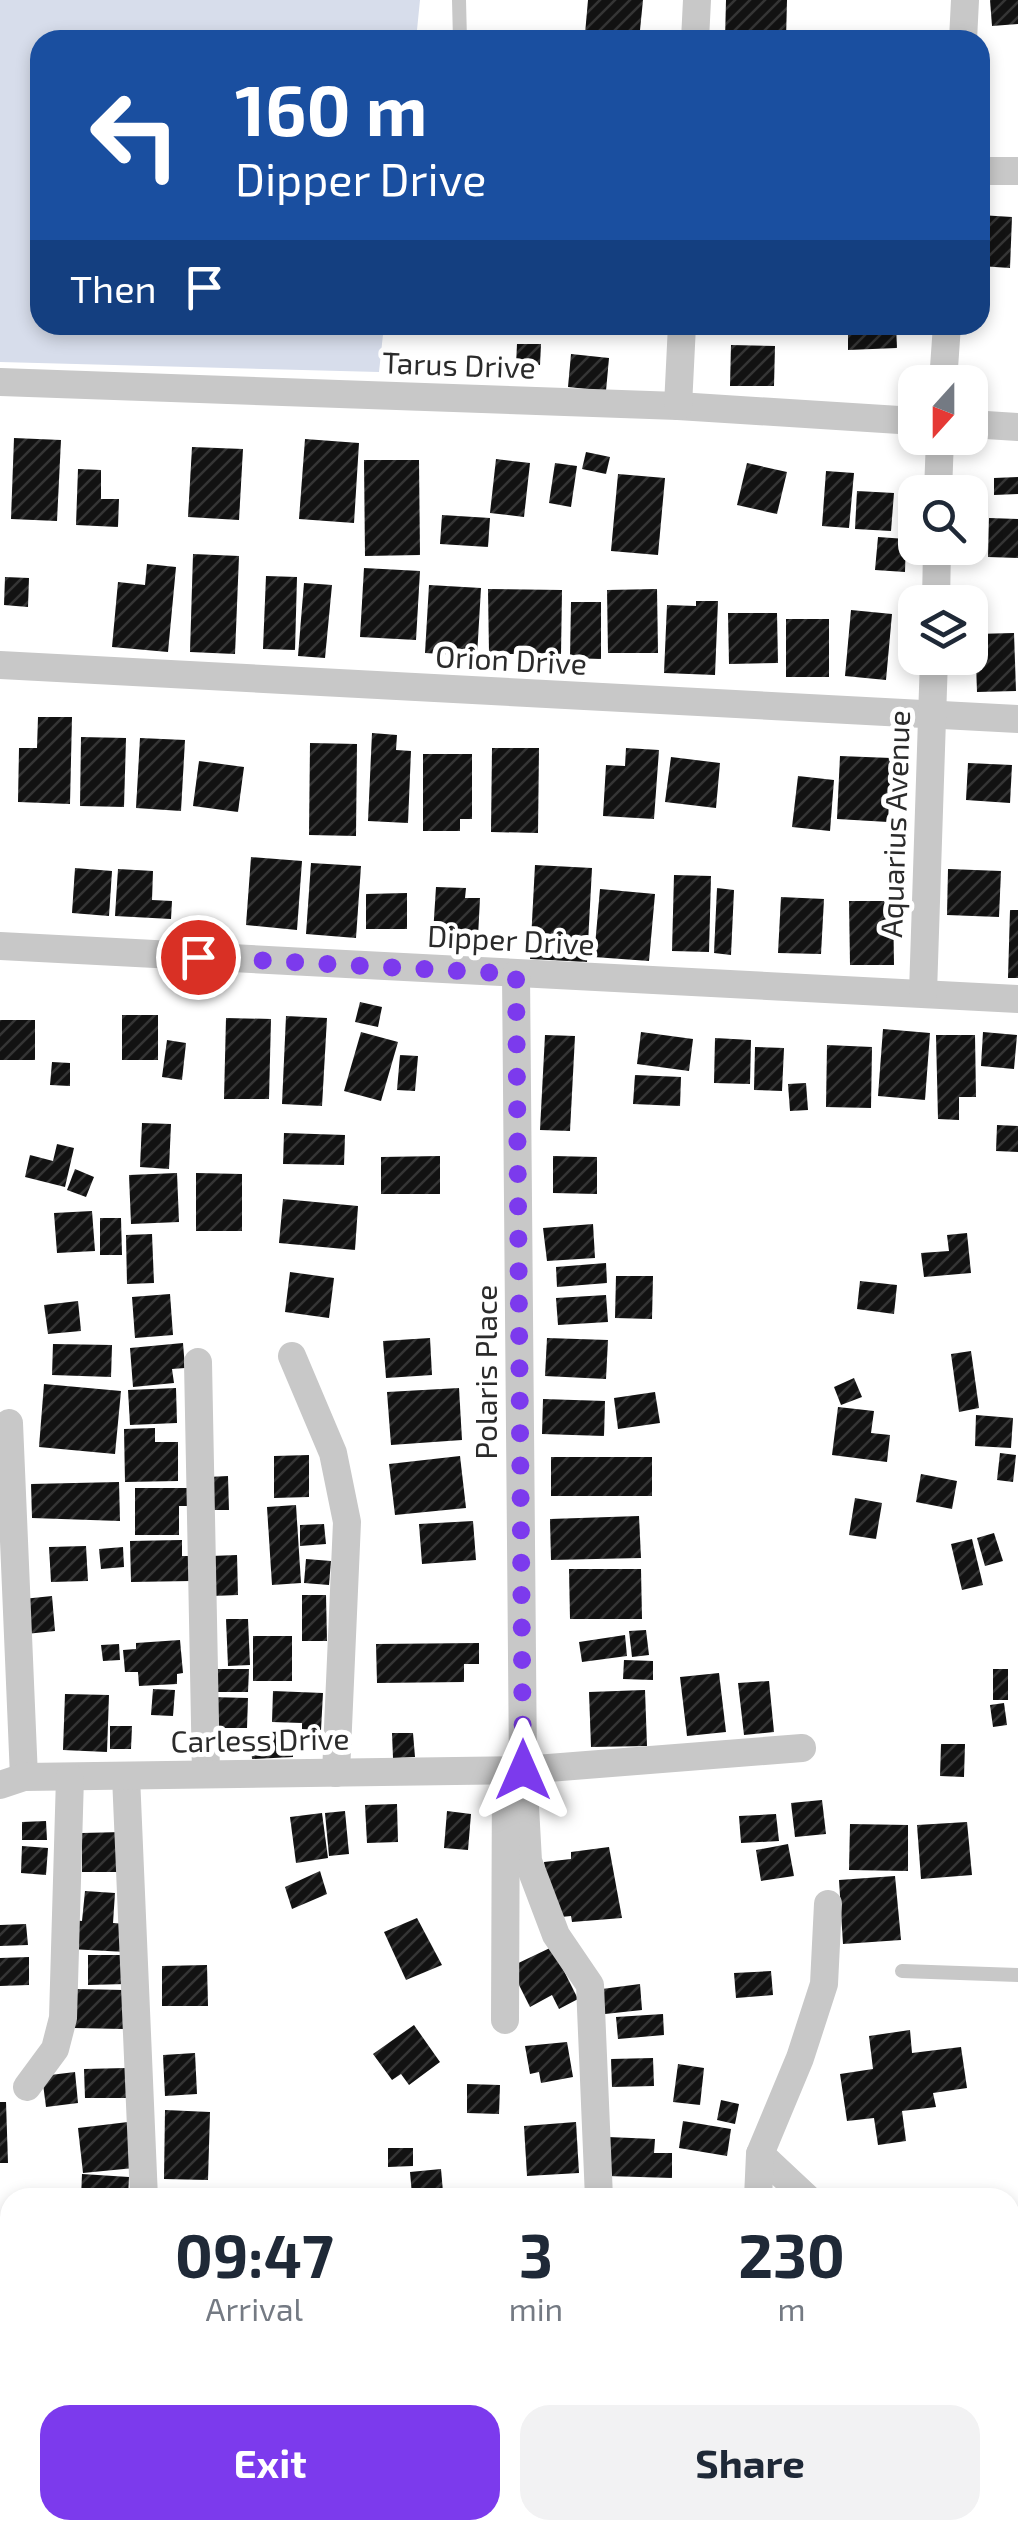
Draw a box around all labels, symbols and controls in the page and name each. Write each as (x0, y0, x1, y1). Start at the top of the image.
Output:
text: 160 m (235, 66, 428, 150)
icon: left (70, 70, 200, 200)
text: Dipper Drive (235, 151, 486, 205)
icon: arrive (177, 260, 232, 315)
text: Then (70, 265, 157, 311)
street label: Tarus Drive (382, 343, 536, 385)
north arrow (898, 365, 988, 455)
map controls (898, 365, 988, 675)
button: search (898, 475, 988, 565)
button: layers (898, 585, 988, 675)
street label: Orion Drive (434, 637, 588, 681)
street label: Aquarius Avenue (872, 710, 916, 938)
pin (156, 915, 241, 1000)
street label: Dipper Drive (426, 917, 596, 961)
icon: arrive (171, 930, 226, 985)
street label: Polaris Place (467, 1285, 503, 1459)
position arrow (471, 1718, 575, 1822)
street label: Carless Drive (170, 1719, 350, 1759)
text: 09:47 (175, 2218, 334, 2290)
text: 3 (519, 2218, 553, 2290)
text: 230 (738, 2218, 845, 2290)
text: Arrival (206, 2289, 303, 2327)
text: min (509, 2289, 563, 2327)
text: m (778, 2289, 806, 2327)
button: Exit (40, 2405, 500, 2520)
button: Share (520, 2405, 980, 2520)

